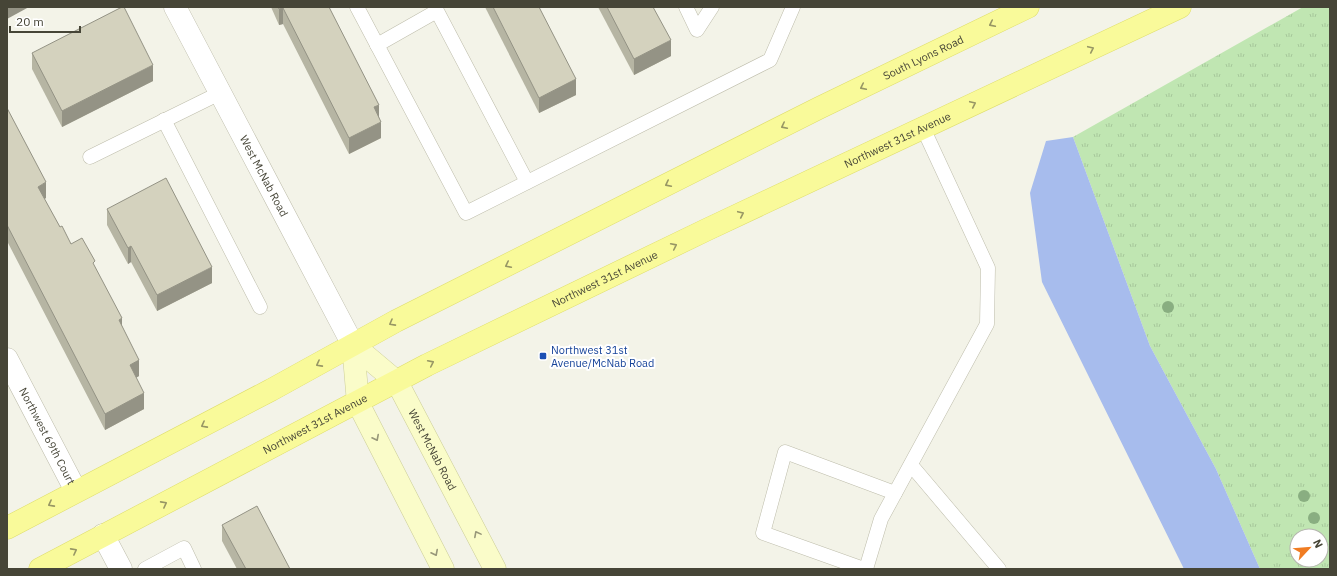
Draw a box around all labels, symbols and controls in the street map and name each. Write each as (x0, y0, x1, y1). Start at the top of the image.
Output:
scale bar (10, 8, 80, 34)
text: 20 m (16, 14, 44, 29)
one-way arrow (989, 19, 997, 27)
street label: South Lyons Road (881, 32, 966, 83)
one-way arrow (1086, 46, 1094, 54)
one-way arrow (860, 82, 867, 90)
one-way arrow (969, 101, 976, 109)
street label: Northwest 31st Avenue (842, 109, 953, 171)
one-way arrow (781, 121, 789, 128)
street label: West McNab Road (237, 133, 291, 219)
one-way arrow (665, 179, 672, 187)
one-way arrow (737, 211, 745, 219)
one-way arrow (670, 243, 677, 251)
street label: Northwest 31st Avenue (550, 247, 660, 311)
one-way arrow (505, 260, 512, 267)
one-way arrow (389, 319, 396, 326)
place label: Northwest 31st Avenue/McNab Road (551, 343, 654, 370)
marker: Northwest 31st Avenue/McNab Road (538, 351, 548, 361)
one-way arrow (316, 359, 323, 367)
one-way arrow (427, 361, 434, 368)
street label: Northwest 69th Court (16, 385, 78, 487)
street label: Northwest 31st Avenue (261, 391, 370, 457)
street label: West McNab Road (405, 407, 460, 493)
one-way arrow (201, 420, 208, 428)
one-way arrow (371, 433, 378, 441)
one-way arrow (48, 500, 56, 507)
one-way arrow (159, 501, 167, 509)
north arrow (1289, 528, 1329, 568)
one-way arrow (474, 531, 481, 539)
text: N (1310, 537, 1326, 550)
one-way arrow (70, 548, 77, 555)
one-way arrow (430, 549, 438, 557)

